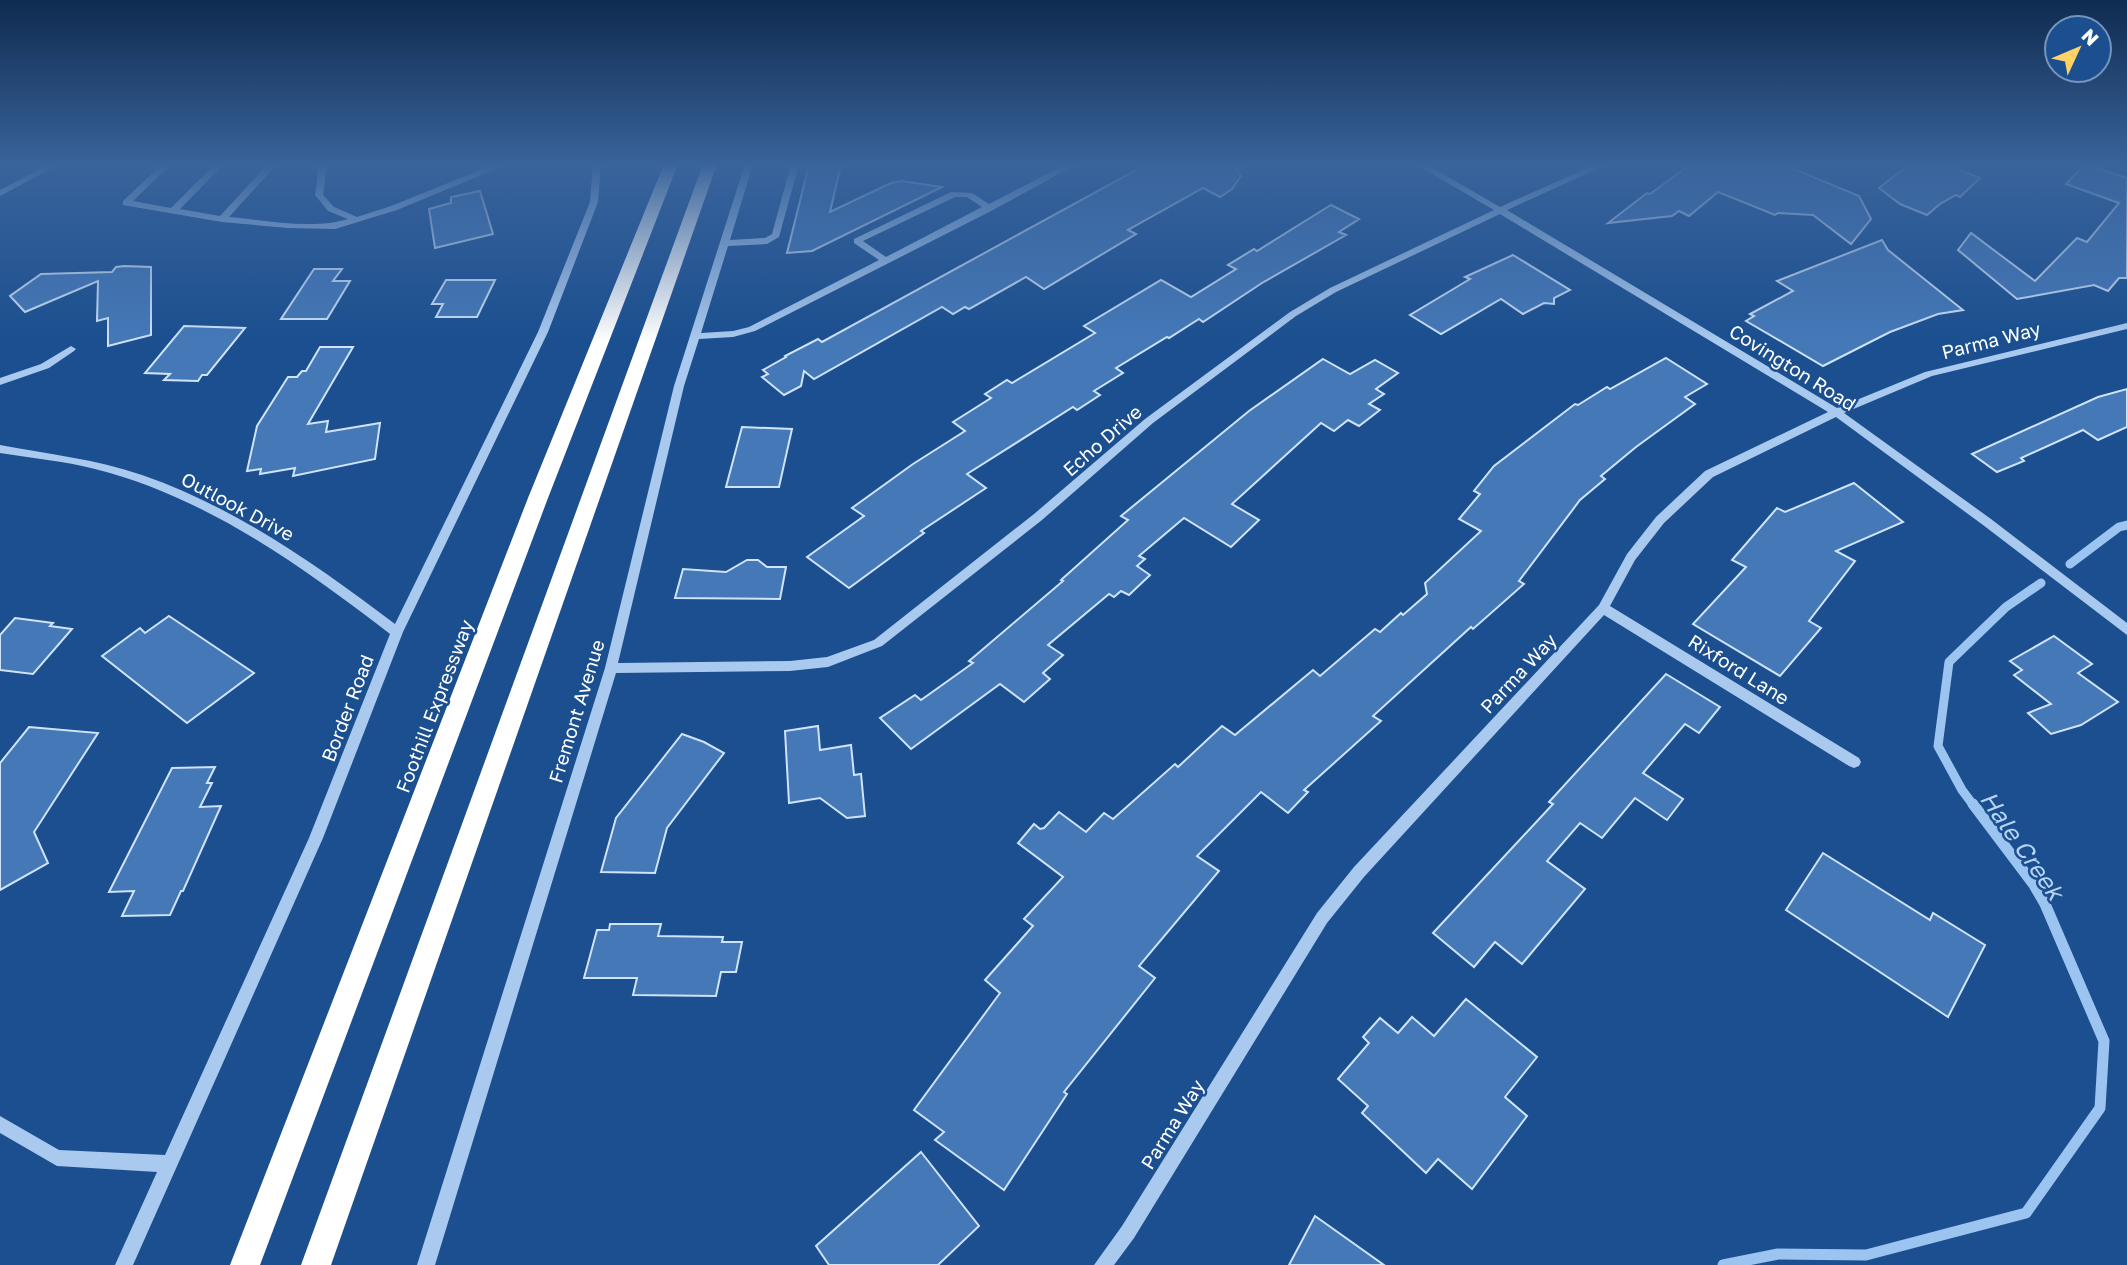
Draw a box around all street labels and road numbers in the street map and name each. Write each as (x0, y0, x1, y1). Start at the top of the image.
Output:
street label: Parma Way (1939, 317, 2043, 363)
street label: Covington Road (1725, 319, 1861, 415)
street label: Echo Drive (1058, 400, 1146, 480)
street label: Outlook Drive (178, 467, 298, 545)
street label: Foothill Expressway (390, 616, 478, 796)
street label: Parma Way (1475, 628, 1561, 718)
street label: Rixford Lane (1684, 629, 1794, 709)
street label: Fremont Avenue (543, 637, 609, 785)
street label: Border Road (316, 651, 378, 765)
street label: Parma Way (1135, 1075, 1209, 1173)

